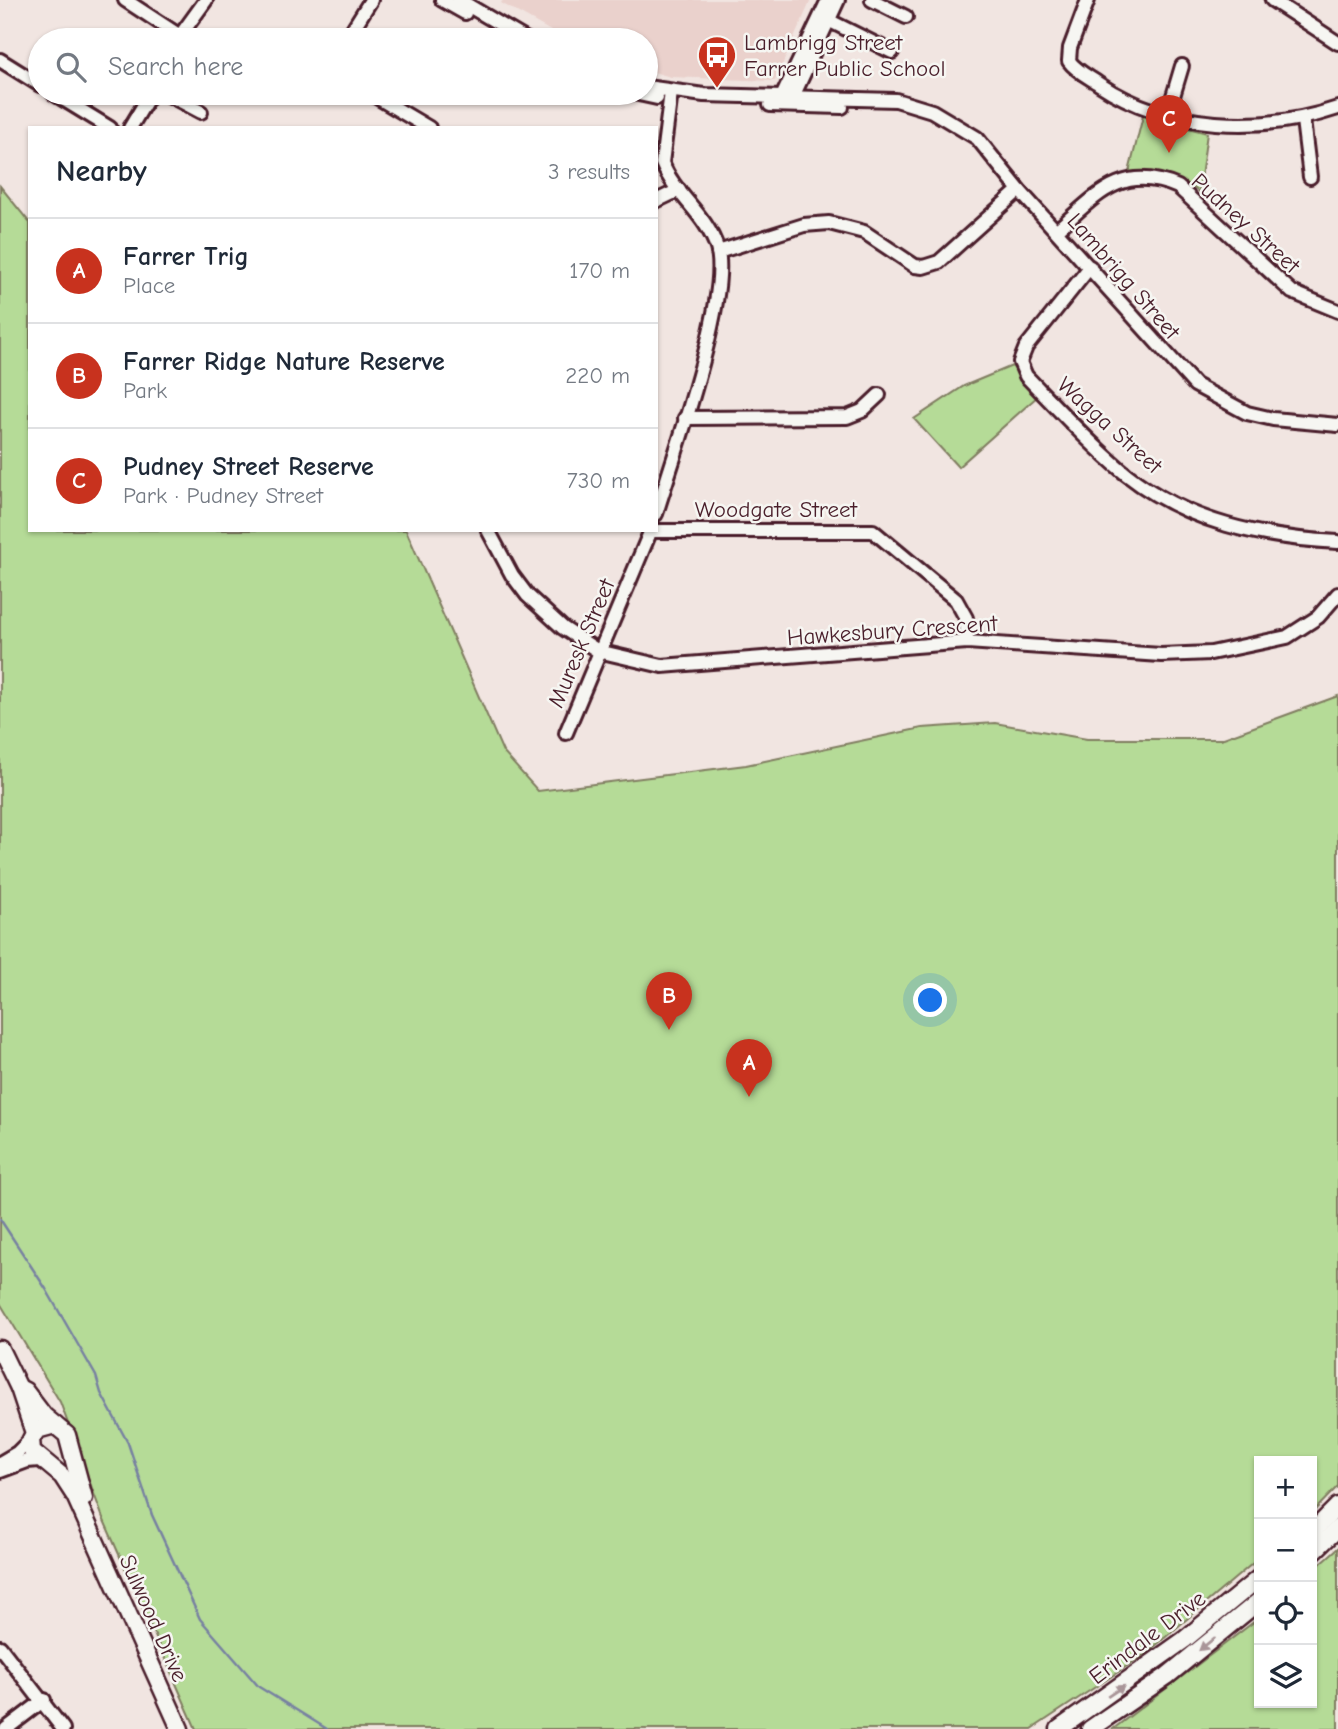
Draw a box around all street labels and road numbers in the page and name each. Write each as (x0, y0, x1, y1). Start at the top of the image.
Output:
street label: Pudney Street (1186, 168, 1307, 280)
street label: Lambrigg Street (1062, 208, 1187, 346)
street label: Wagga Street (1052, 371, 1169, 480)
street label: Woodgate Street (695, 496, 859, 523)
street label: Muresk Street (542, 573, 621, 712)
street label: Hawkesbury Crescent (786, 610, 1000, 651)
street label: Sulwood Drive (113, 1550, 194, 1686)
street label: Erindale Drive (1084, 1585, 1211, 1690)

